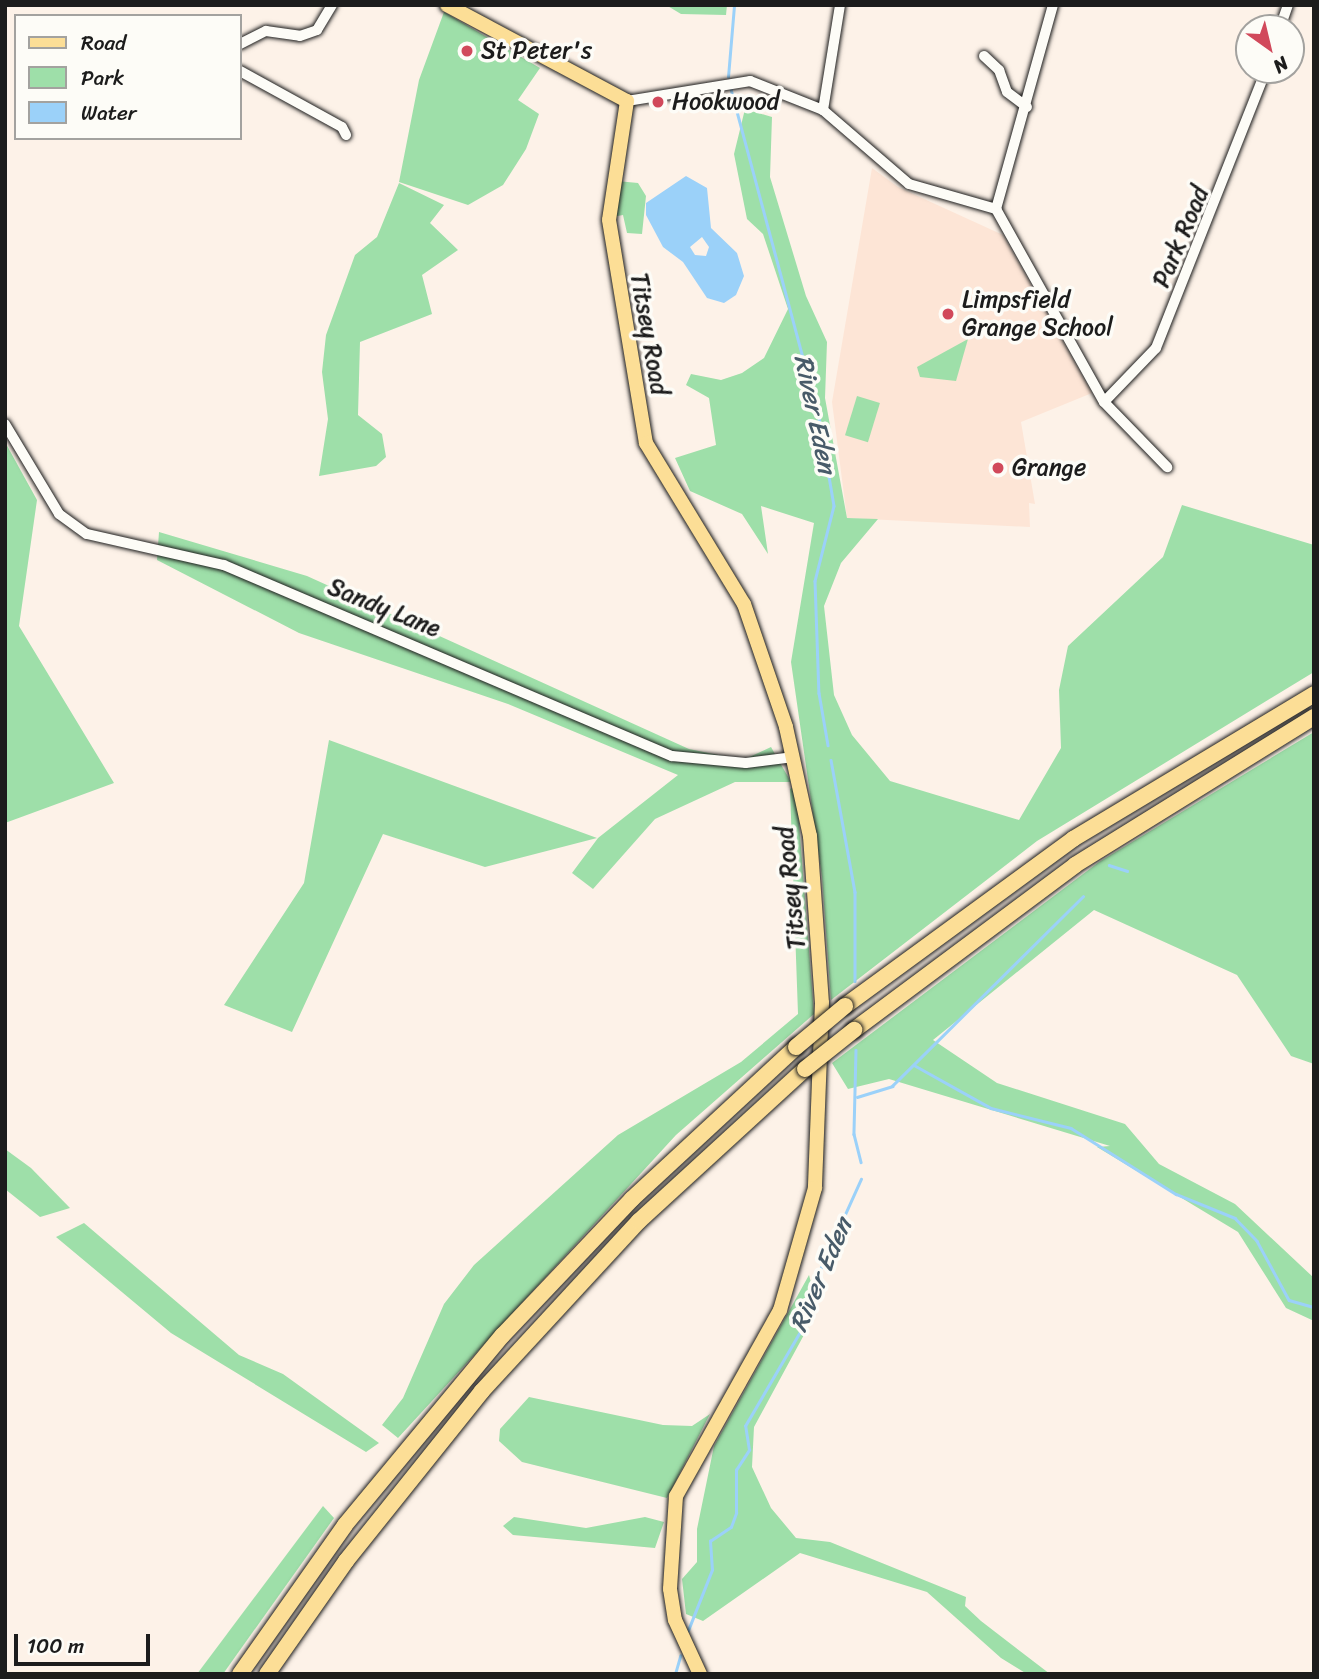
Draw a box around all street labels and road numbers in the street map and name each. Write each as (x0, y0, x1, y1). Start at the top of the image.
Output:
street label: Park Road (1147, 182, 1215, 292)
street label: Titsey Road (624, 271, 674, 397)
street label: Sandy Lane (323, 572, 445, 644)
street label: Titsey Road (770, 825, 812, 951)

